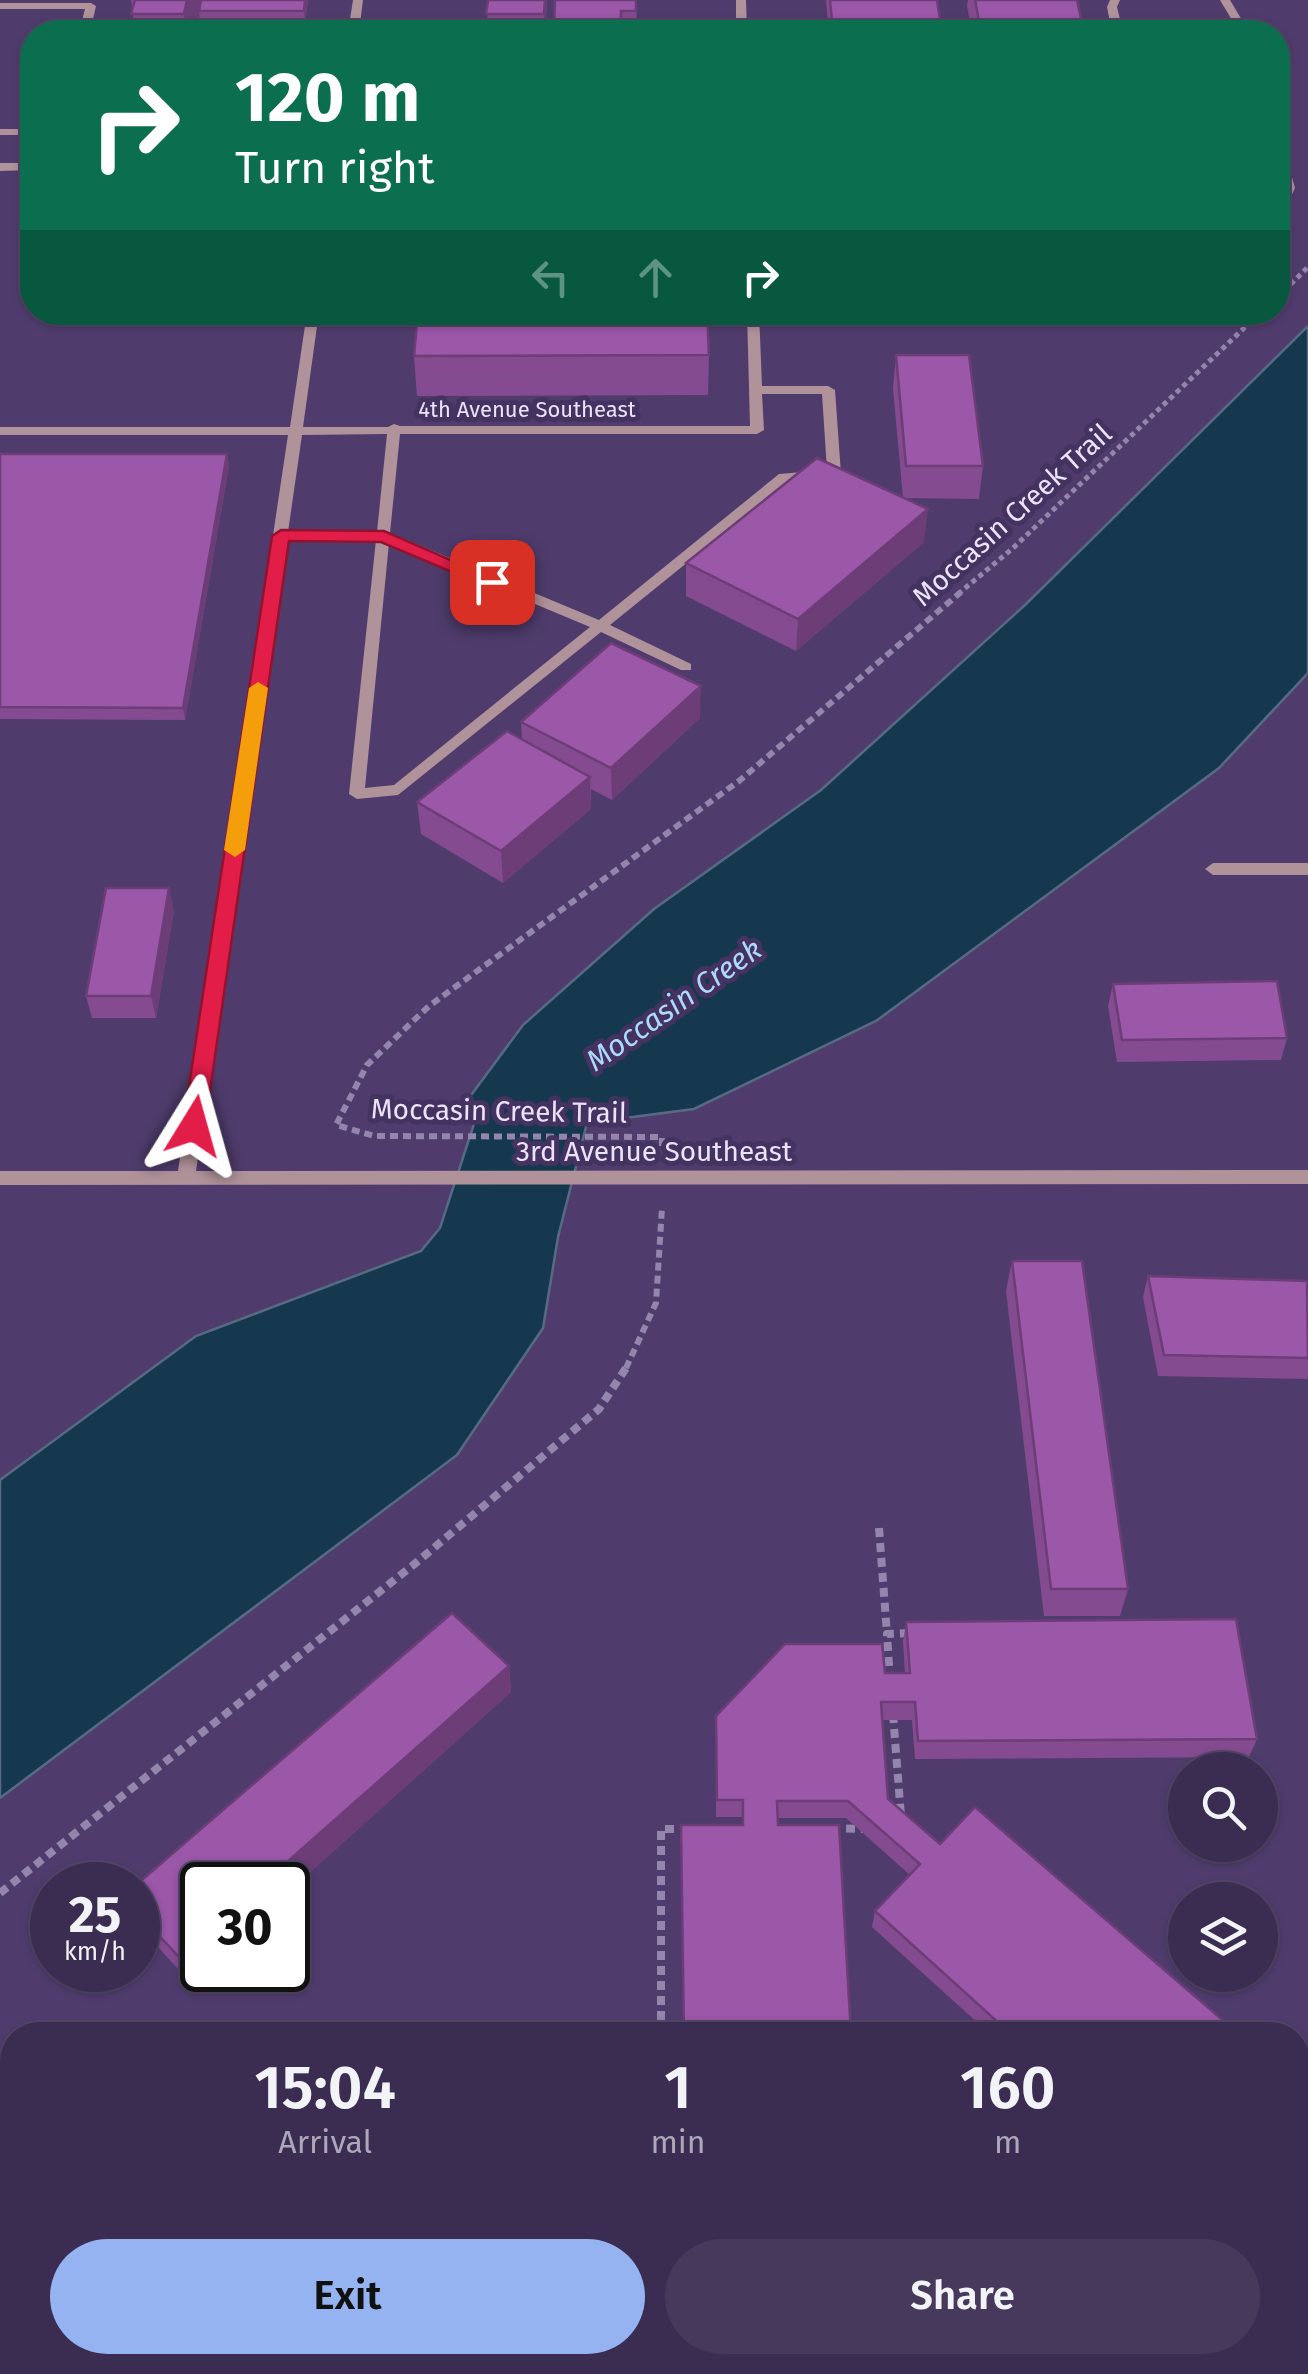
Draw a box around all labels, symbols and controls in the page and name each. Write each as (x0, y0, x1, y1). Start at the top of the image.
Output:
text: 120 m (235, 56, 420, 140)
icon: right (70, 60, 200, 190)
text: Turn right (235, 141, 434, 195)
icon: left (523, 250, 578, 305)
icon: ahead (628, 250, 683, 305)
icon: right (733, 250, 788, 305)
street label: 4th Avenue Southeast (418, 396, 636, 423)
street label: Moccasin Creek Trail (906, 417, 1118, 613)
pin (450, 540, 535, 625)
icon: arrive (465, 555, 520, 610)
water label: Moccasin Creek (579, 931, 769, 1079)
position arrow (142, 1074, 246, 1178)
street label: Moccasin Creek Trail (371, 1092, 627, 1130)
street label: 3rd Avenue Southeast (516, 1135, 793, 1168)
map controls (1168, 1752, 1278, 1992)
button: search (1168, 1752, 1278, 1862)
speed limit sign: 30 (180, 1862, 310, 1992)
button: layers (1168, 1882, 1278, 1992)
text: 25 (69, 1885, 121, 1945)
text: km/h (64, 1937, 126, 1967)
text: 15:04 (254, 2052, 396, 2124)
text: 1 (664, 2052, 692, 2124)
text: 160 (960, 2052, 1056, 2124)
text: Arrival (278, 2123, 372, 2161)
text: min (650, 2123, 706, 2161)
text: m (994, 2123, 1022, 2161)
button: Exit (50, 2239, 645, 2354)
button: Share (665, 2239, 1260, 2354)

